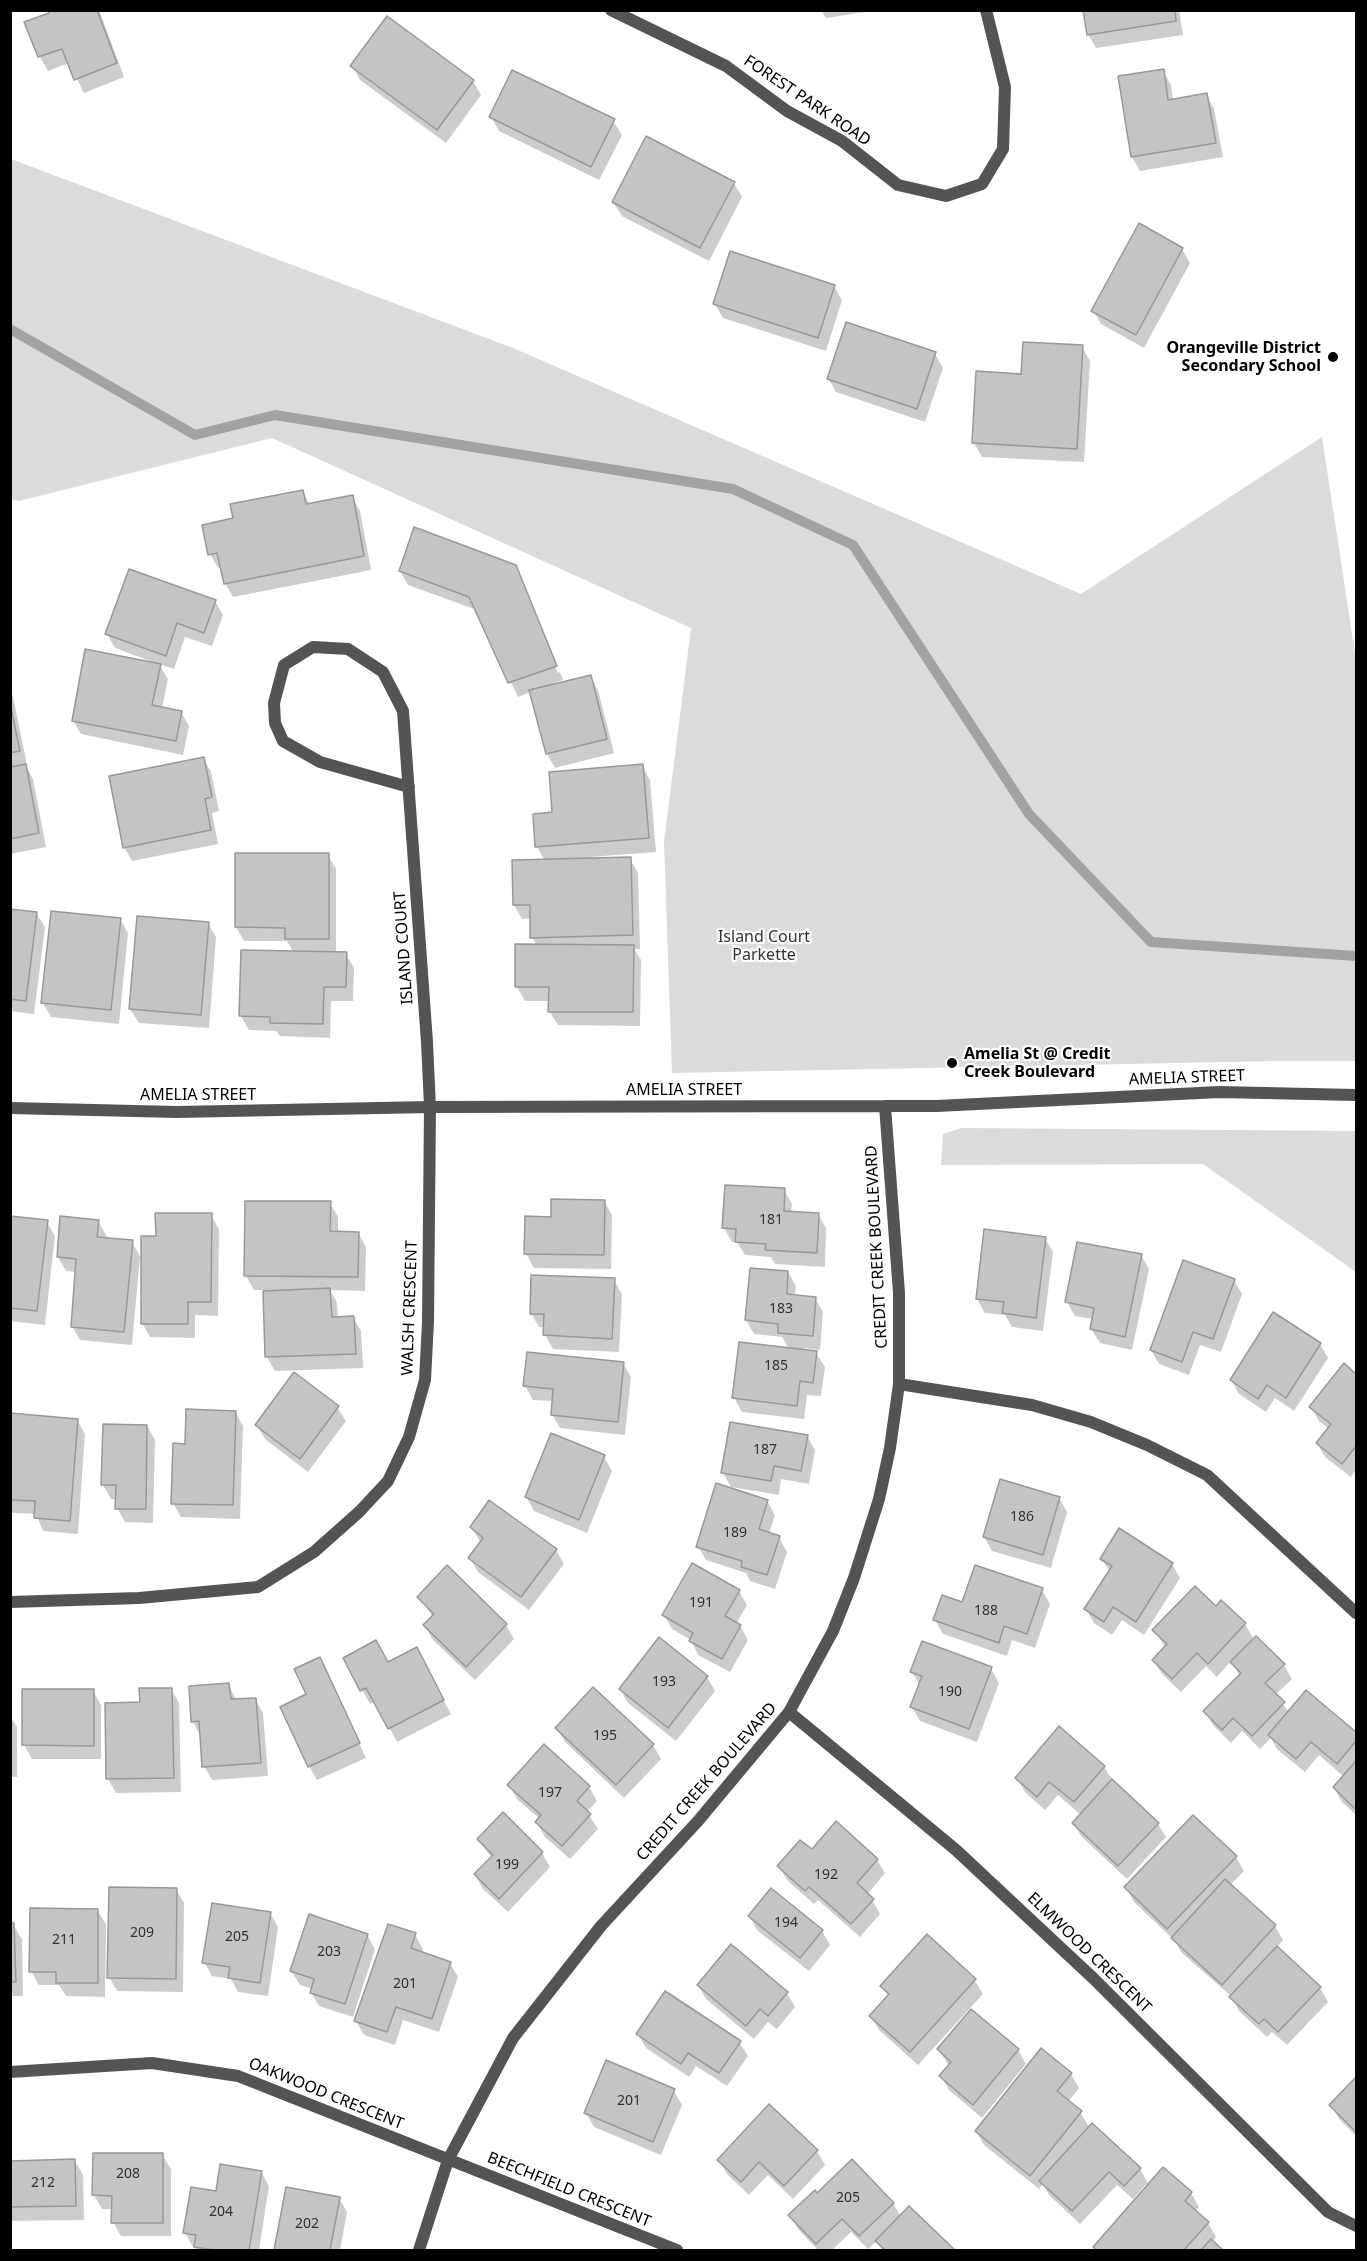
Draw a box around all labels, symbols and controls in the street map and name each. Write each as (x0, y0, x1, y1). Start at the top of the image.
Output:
street label: FOREST PARK ROAD (740, 51, 874, 151)
place label: Orangeville District Secondary School (1166, 338, 1321, 376)
marker: Orangeville District Secondary School (1326, 350, 1340, 364)
street label: ISLAND COURT (390, 891, 418, 1005)
park label: Island Court Parkette (718, 927, 810, 965)
place label: Amelia St @ Credit Creek Boulevard (964, 1044, 1110, 1082)
marker: Amelia St @ Credit Creek Boulevard (945, 1056, 959, 1070)
street label: AMELIA STREET (1129, 1066, 1245, 1090)
street label: AMELIA STREET (626, 1080, 742, 1100)
street label: AMELIA STREET (140, 1085, 256, 1105)
street label: CREDIT CREEK BOULEVARD (862, 1145, 892, 1349)
house number: 181 (759, 1212, 783, 1228)
street label: WALSH CRESCENT (398, 1240, 422, 1376)
house number: 183 (769, 1301, 793, 1317)
house number: 185 (764, 1358, 788, 1374)
house number: 187 (753, 1442, 777, 1458)
house number: 186 (1010, 1509, 1034, 1525)
house number: 189 (723, 1525, 747, 1541)
house number: 191 (689, 1595, 713, 1611)
house number: 188 (974, 1603, 998, 1619)
house number: 193 (652, 1674, 676, 1690)
house number: 190 (938, 1684, 962, 1700)
street label: CREDIT CREEK BOULEVARD (633, 1699, 781, 1865)
house number: 195 (593, 1728, 617, 1744)
house number: 197 (538, 1785, 562, 1801)
house number: 199 (495, 1857, 519, 1873)
house number: 192 (814, 1867, 838, 1883)
street label: ELMWOOD CRESCENT (1023, 1889, 1155, 2017)
house number: 194 (774, 1915, 798, 1931)
house number: 209 (130, 1925, 154, 1941)
house number: 205 (225, 1929, 249, 1945)
house number: 211 (52, 1932, 76, 1948)
house number: 203 (317, 1944, 341, 1960)
house number: 201 (393, 1976, 417, 1992)
street label: OAKWOOD CRESCENT (246, 2054, 406, 2134)
house number: 201 (617, 2093, 641, 2109)
street label: BEECHFIELD CRESCENT (484, 2148, 654, 2232)
house number: 208 (116, 2166, 140, 2182)
house number: 212 (31, 2175, 55, 2191)
house number: 205 (836, 2190, 860, 2206)
house number: 204 (209, 2204, 233, 2220)
house number: 202 (295, 2216, 319, 2232)

